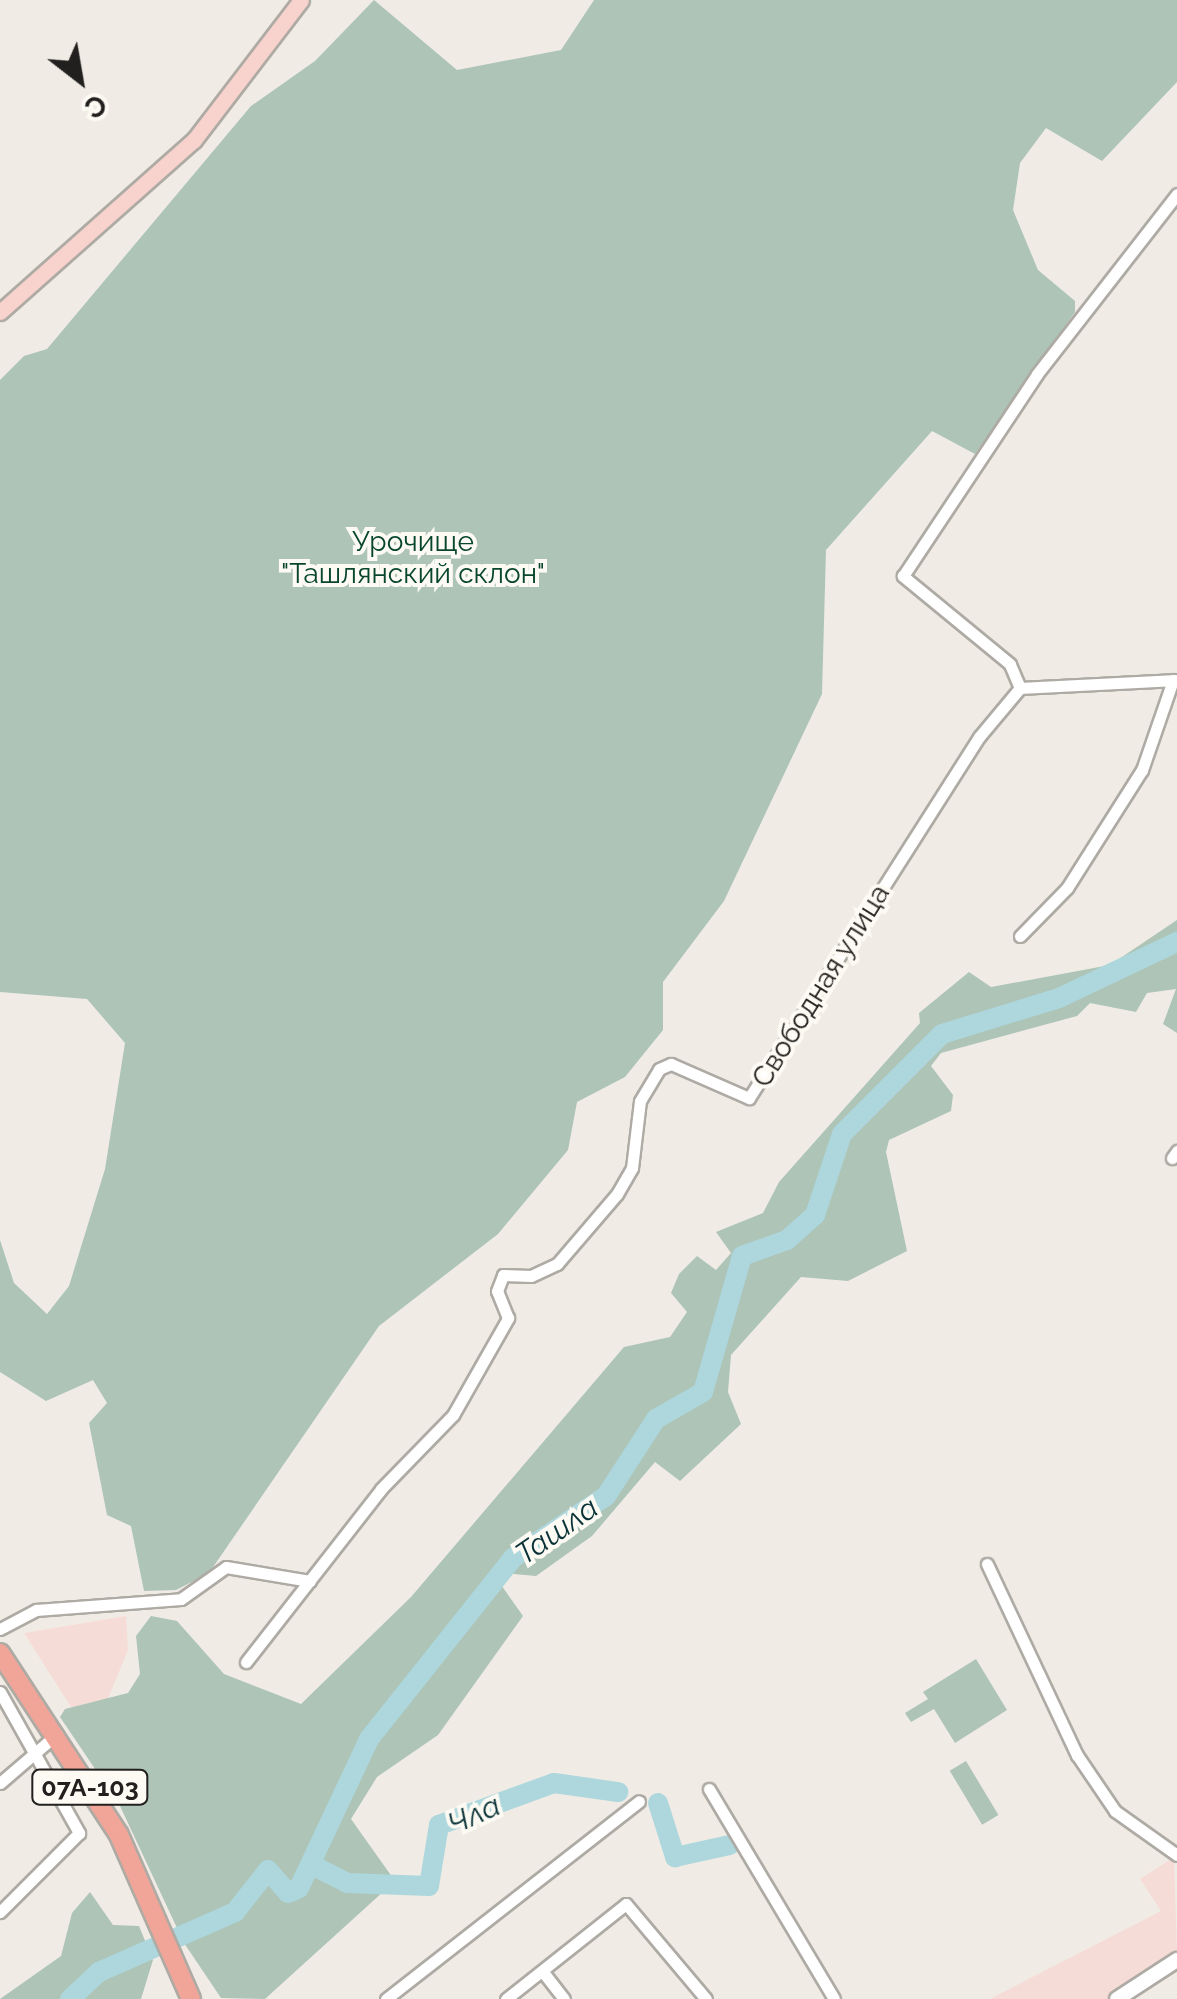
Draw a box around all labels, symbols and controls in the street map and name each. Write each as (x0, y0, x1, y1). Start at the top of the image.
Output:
north arrow (30, 30, 130, 130)
text: С (79, 87, 112, 125)
park label: Урочище "Ташлянский склон" (281, 525, 545, 591)
street label: Свободная улица (745, 878, 897, 1094)
water label: Ташла (509, 1490, 605, 1572)
road number: 07А-103 (30, 1767, 150, 1807)
water label: Чла (442, 1788, 506, 1842)

